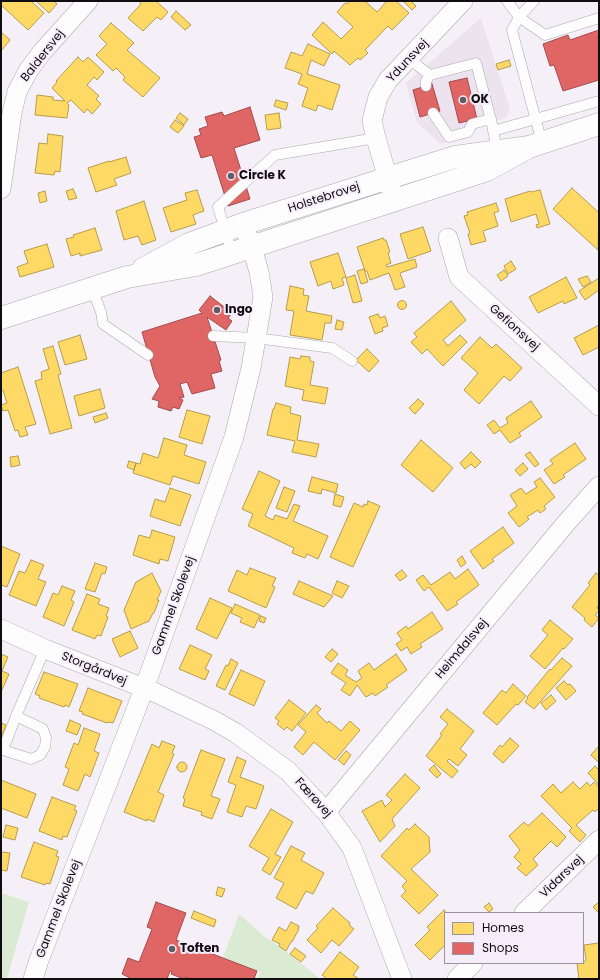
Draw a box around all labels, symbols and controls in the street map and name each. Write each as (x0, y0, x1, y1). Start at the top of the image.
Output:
street label: Baldersvej (18, 27, 68, 85)
street label: Ydunsvej (384, 36, 432, 86)
place label: OK (471, 93, 489, 107)
marker: OK (458, 95, 468, 105)
place label: Circle K (239, 169, 286, 183)
marker: Circle K (226, 171, 236, 181)
street label: Holstebrovej (286, 180, 362, 216)
street label: Gefionsvej (486, 302, 542, 354)
place label: Ingo (225, 303, 252, 317)
marker: Ingo (212, 305, 222, 315)
street label: Gammel Skolevej (149, 555, 199, 657)
street label: Heimdalsvej (433, 616, 491, 682)
street label: Storgårdvej (59, 649, 129, 689)
street label: Færøvej (291, 775, 335, 821)
street label: Vidarsvej (537, 853, 587, 901)
street label: Gammel Skolevej (34, 858, 84, 960)
legend (444, 912, 584, 964)
text: Homes (482, 919, 524, 936)
text: Shops (482, 939, 519, 956)
place label: Toften (180, 942, 219, 956)
marker: Toften (167, 944, 177, 954)

